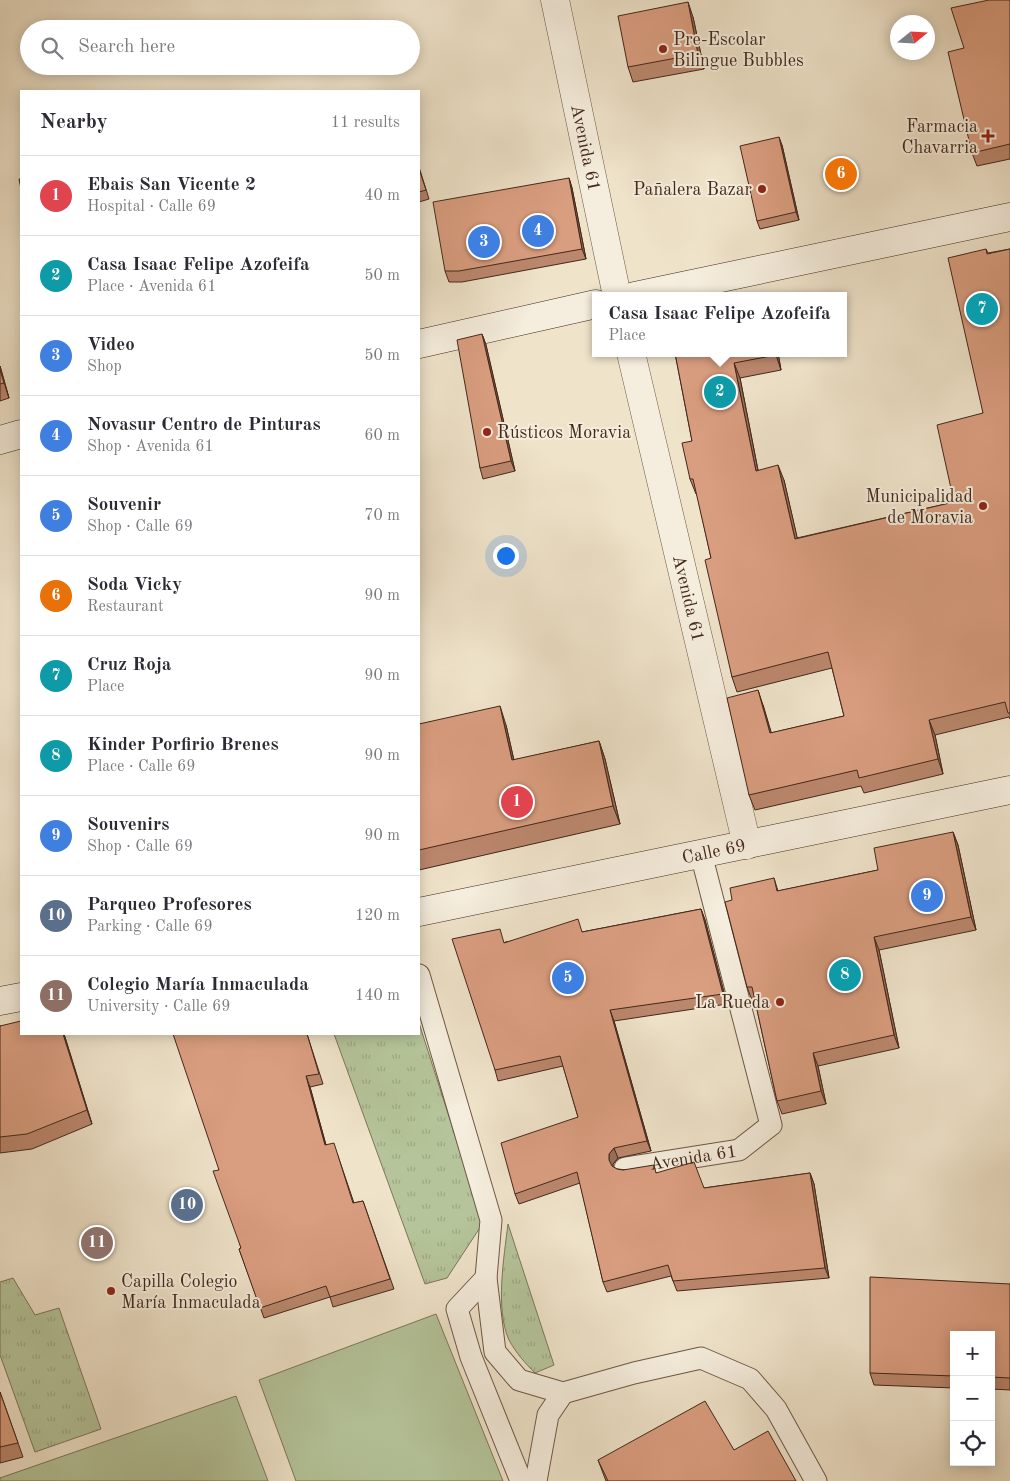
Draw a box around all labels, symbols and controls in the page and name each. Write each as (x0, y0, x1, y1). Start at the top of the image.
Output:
north arrow (890, 15, 935, 60)
search box (20, 20, 420, 75)
place label: Pre-Escolar Bilingue Bubbles (673, 31, 804, 70)
icon: search (38, 34, 66, 62)
text: Search here (78, 38, 175, 57)
marker: Pre-Escolar Bilingue Bubbles (657, 43, 669, 55)
street label: Avenida 61 (567, 103, 603, 193)
text: Nearby (40, 112, 108, 133)
text: 11 results (331, 115, 400, 131)
place label: Farmacia Chavarria (901, 118, 978, 157)
marker: Farmacia Chavarria (982, 130, 994, 142)
pin: 6 (825, 155, 857, 193)
text: Ebais San Vicente 2 (87, 176, 256, 195)
place label: Pañalera Bazar (633, 181, 753, 199)
marker: Pañalera Bazar (756, 183, 768, 195)
text: 1 (51, 188, 61, 204)
text: 40 m (364, 188, 400, 204)
text: Hospital · Calle 69 (87, 199, 216, 215)
pin: 4 (522, 212, 554, 250)
pin: 3 (468, 223, 500, 261)
text: Casa Isaac Felipe Azofeifa (87, 256, 310, 275)
text: 2 (51, 268, 61, 284)
text: 50 m (364, 268, 400, 284)
text: Place · Avenida 61 (87, 279, 216, 295)
pin: 7 (966, 290, 998, 328)
popup (592, 292, 847, 357)
text: Casa Isaac Felipe Azofeifa (608, 305, 831, 324)
text: Place (608, 328, 646, 344)
text: Video (87, 336, 135, 355)
text: 3 (51, 348, 61, 364)
text: 50 m (364, 348, 400, 364)
text: Shop (87, 359, 122, 375)
pin: 2 (704, 373, 736, 411)
text: Novasur Centro de Pinturas (87, 416, 321, 435)
place label: Rústicos Moravia (497, 424, 631, 442)
marker: Rústicos Moravia (481, 426, 493, 438)
text: 4 (51, 428, 61, 444)
text: 60 m (364, 428, 400, 444)
text: Shop · Avenida 61 (87, 439, 214, 455)
place label: Municipalidad de Moravia (865, 488, 973, 527)
text: Souvenir (87, 496, 161, 515)
marker: Municipalidad de Moravia (977, 500, 989, 512)
text: 5 (51, 508, 61, 524)
text: 70 m (364, 508, 400, 524)
text: Shop · Calle 69 (87, 519, 193, 535)
your location (493, 543, 519, 569)
street label: Avenida 61 (669, 553, 707, 644)
text: Soda Vicky (87, 576, 182, 595)
text: 6 (51, 588, 61, 604)
text: 90 m (364, 588, 400, 604)
text: Restaurant (87, 599, 164, 615)
text: Cruz Roja (87, 656, 171, 675)
text: 7 (51, 668, 61, 684)
text: 90 m (364, 668, 400, 684)
text: Place (87, 679, 124, 695)
text: Kinder Porfirio Brenes (87, 736, 279, 755)
text: 8 (51, 748, 61, 764)
text: 90 m (364, 748, 400, 764)
text: Place · Calle 69 (87, 759, 196, 775)
pin: 1 (501, 783, 533, 821)
text: Souvenirs (87, 816, 169, 835)
text: 9 (51, 828, 61, 844)
text: 90 m (364, 828, 400, 844)
street label: Calle 69 (680, 837, 748, 868)
text: Shop · Calle 69 (87, 839, 193, 855)
pin: 9 (911, 877, 943, 915)
text: Parqueo Profesores (87, 896, 252, 915)
text: 10 (47, 908, 65, 924)
text: 120 m (355, 908, 400, 924)
text: Parking · Calle 69 (87, 919, 213, 935)
pin: 8 (829, 956, 861, 994)
pin: 5 (552, 959, 584, 997)
text: Colegio María Inmaculada (87, 976, 309, 995)
text: 11 (47, 988, 65, 1004)
text: 140 m (355, 988, 400, 1004)
place label: La Rueda (695, 994, 770, 1012)
marker: La Rueda (774, 996, 786, 1008)
text: University · Calle 69 (87, 999, 231, 1015)
street label: Avenida 61 (648, 1142, 738, 1174)
pin: 10 (171, 1186, 203, 1224)
pin: 11 (81, 1224, 113, 1262)
place label: Capilla Colegio María Inmaculada (121, 1273, 261, 1312)
marker: Capilla Colegio María Inmaculada (105, 1285, 117, 1297)
map controls (950, 1331, 995, 1466)
button: + (950, 1331, 995, 1376)
button: − (950, 1376, 995, 1421)
button: locate (950, 1421, 995, 1466)

